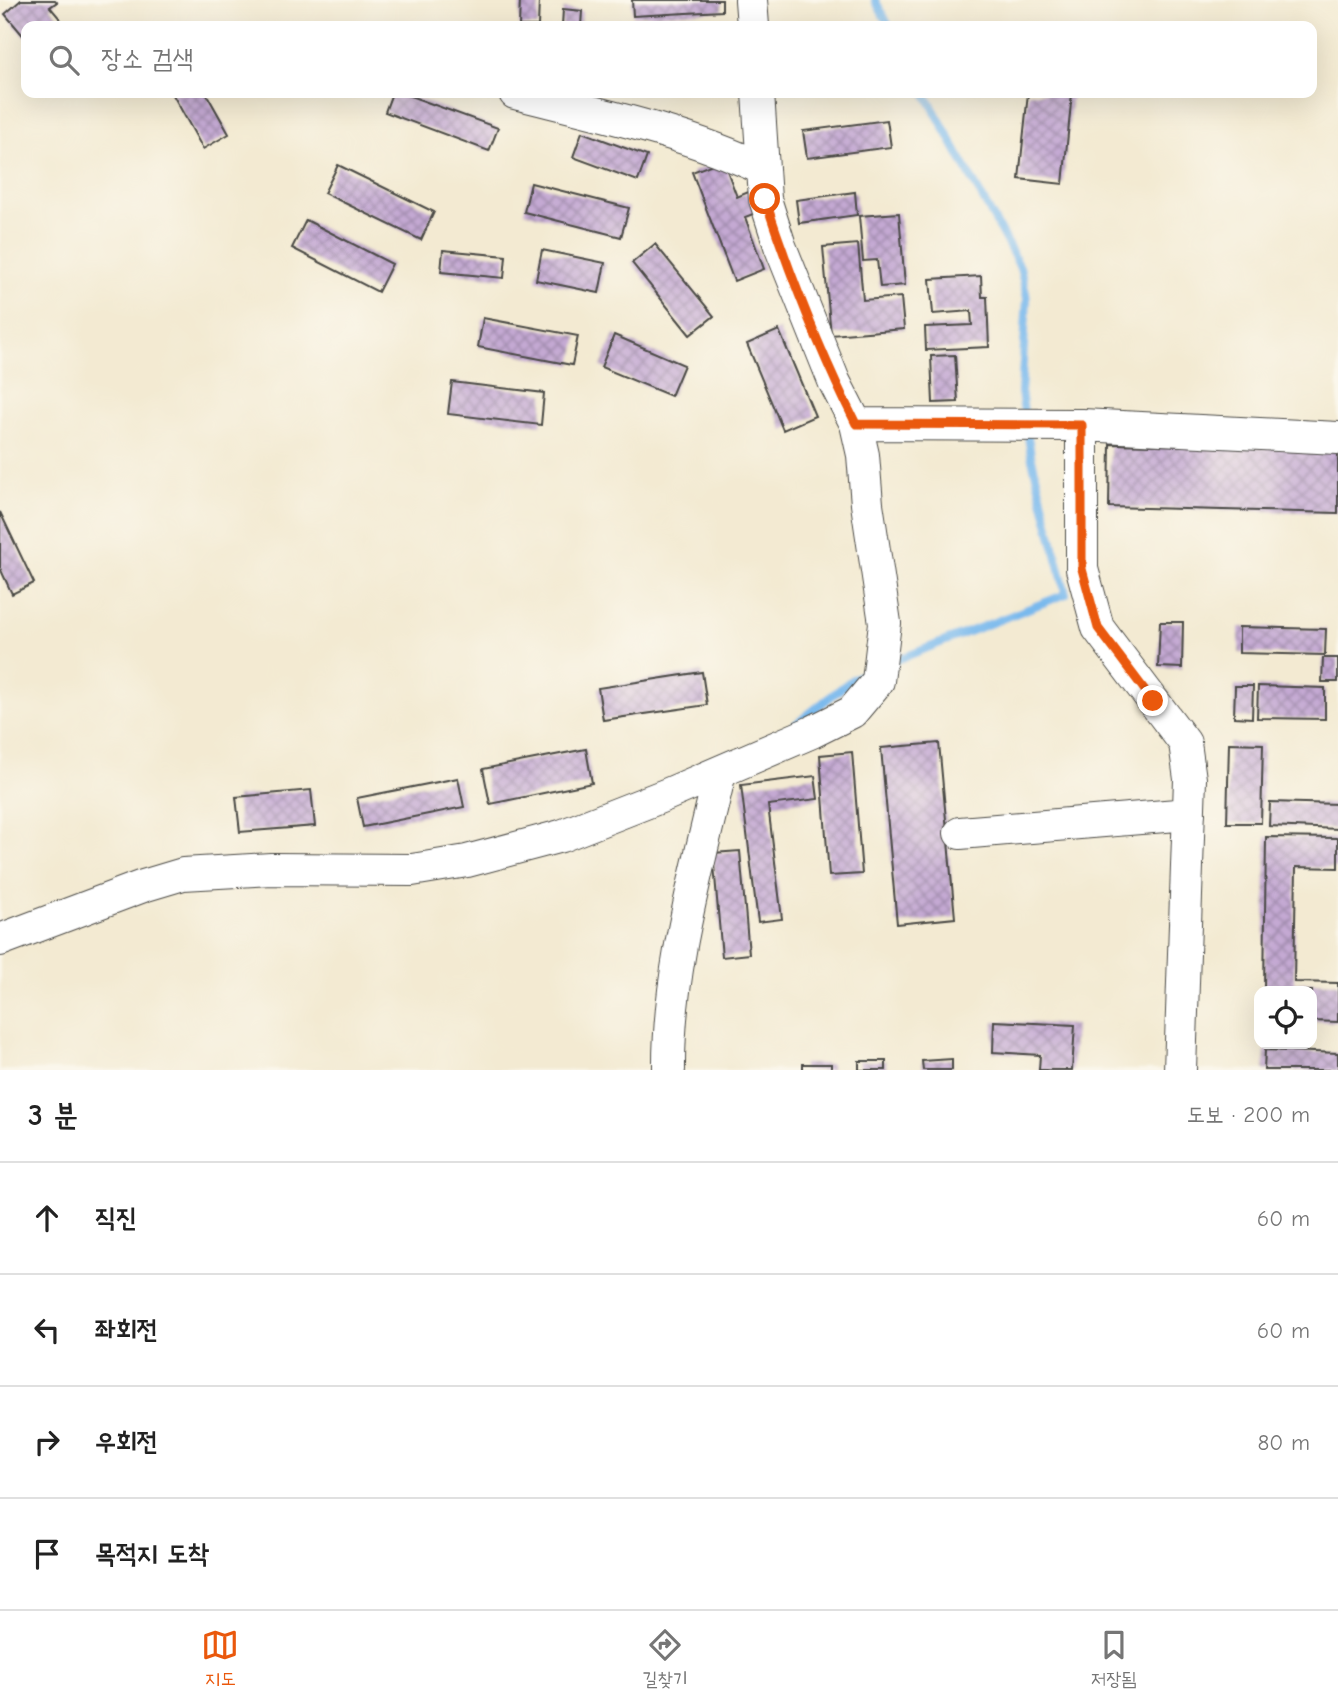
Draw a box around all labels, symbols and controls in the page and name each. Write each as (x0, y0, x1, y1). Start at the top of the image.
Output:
search box (21, 21, 1317, 98)
icon: search (45, 41, 83, 79)
text: 장소 검색 (101, 44, 193, 74)
route start (749, 183, 780, 214)
route end (1137, 685, 1168, 716)
map controls (1254, 986, 1317, 1049)
button: locate (1254, 986, 1317, 1049)
text: 3 분 (28, 1098, 78, 1133)
text: 도보 · 200 m (1187, 1101, 1310, 1128)
icon: ahead (28, 1199, 66, 1237)
text: 직진 (95, 1203, 137, 1233)
text: 60 m (1257, 1205, 1310, 1232)
icon: left (28, 1311, 66, 1349)
text: 좌회전 (95, 1315, 158, 1345)
text: 60 m (1257, 1317, 1310, 1344)
icon: right (28, 1423, 66, 1461)
text: 우회전 (95, 1427, 158, 1457)
text: 80 m (1257, 1429, 1310, 1456)
icon: arrive (28, 1535, 66, 1573)
text: 목적지 도착 (95, 1539, 209, 1569)
tab: 지도 (201, 1626, 239, 1692)
tab: 길찾기 (642, 1626, 688, 1692)
tab: 저장됨 (1091, 1626, 1137, 1692)

